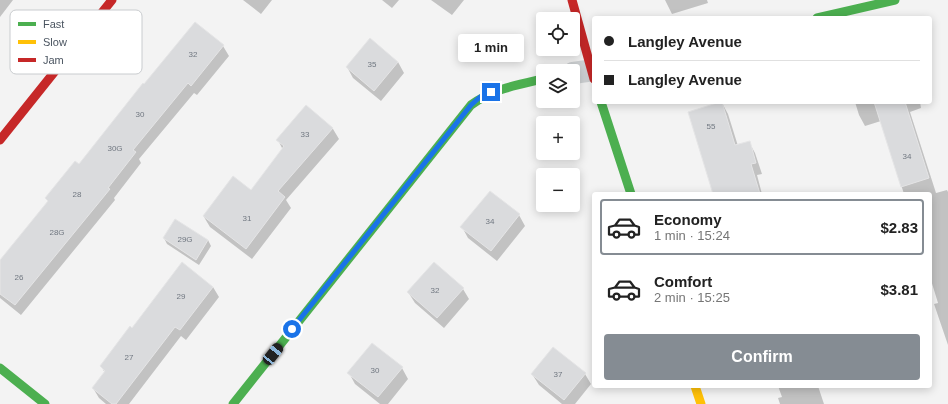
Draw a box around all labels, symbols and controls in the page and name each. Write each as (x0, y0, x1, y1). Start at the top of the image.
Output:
legend (10, 10, 142, 74)
map controls (536, 12, 580, 212)
button: locate (536, 12, 580, 56)
text: Fast (43, 18, 64, 30)
text: Langley Avenue (628, 33, 742, 50)
callout: 1 min (458, 34, 524, 62)
text: Slow (43, 36, 67, 48)
text: 1 min (474, 40, 508, 55)
house number: 32 (189, 50, 198, 59)
text: Jam (43, 54, 64, 66)
house number: 35 (368, 60, 377, 69)
button: layers (536, 64, 580, 108)
text: Langley Avenue (628, 71, 742, 88)
route end (482, 83, 500, 101)
house number: 30 (136, 110, 145, 119)
button: + (536, 116, 580, 160)
house number: 55 (707, 122, 716, 131)
house number: 33 (301, 130, 310, 139)
house number: 30G (107, 144, 123, 153)
house number: 34 (903, 152, 912, 161)
button: − (536, 168, 580, 212)
house number: 28 (73, 190, 82, 199)
icon: car (606, 209, 642, 245)
text: Economy (654, 211, 722, 228)
house number: 31 (243, 214, 252, 223)
house number: 34 (486, 217, 495, 226)
text: $2.83 (880, 219, 918, 236)
house number: 28G (49, 228, 65, 237)
text: 1 min · 15:24 (654, 228, 730, 243)
house number: 29G (177, 235, 193, 244)
icon: car (606, 271, 642, 307)
house number: 26 (15, 273, 24, 282)
text: Comfort (654, 273, 712, 290)
text: $3.81 (880, 281, 918, 298)
house number: 32 (431, 286, 440, 295)
text: 2 min · 15:25 (654, 290, 730, 305)
house number: 29 (177, 292, 186, 301)
route start (283, 320, 301, 338)
button: Confirm (604, 334, 920, 380)
car (261, 341, 285, 367)
house number: 27 (125, 353, 134, 362)
house number: 30 (371, 366, 380, 375)
house number: 37 (554, 370, 563, 379)

